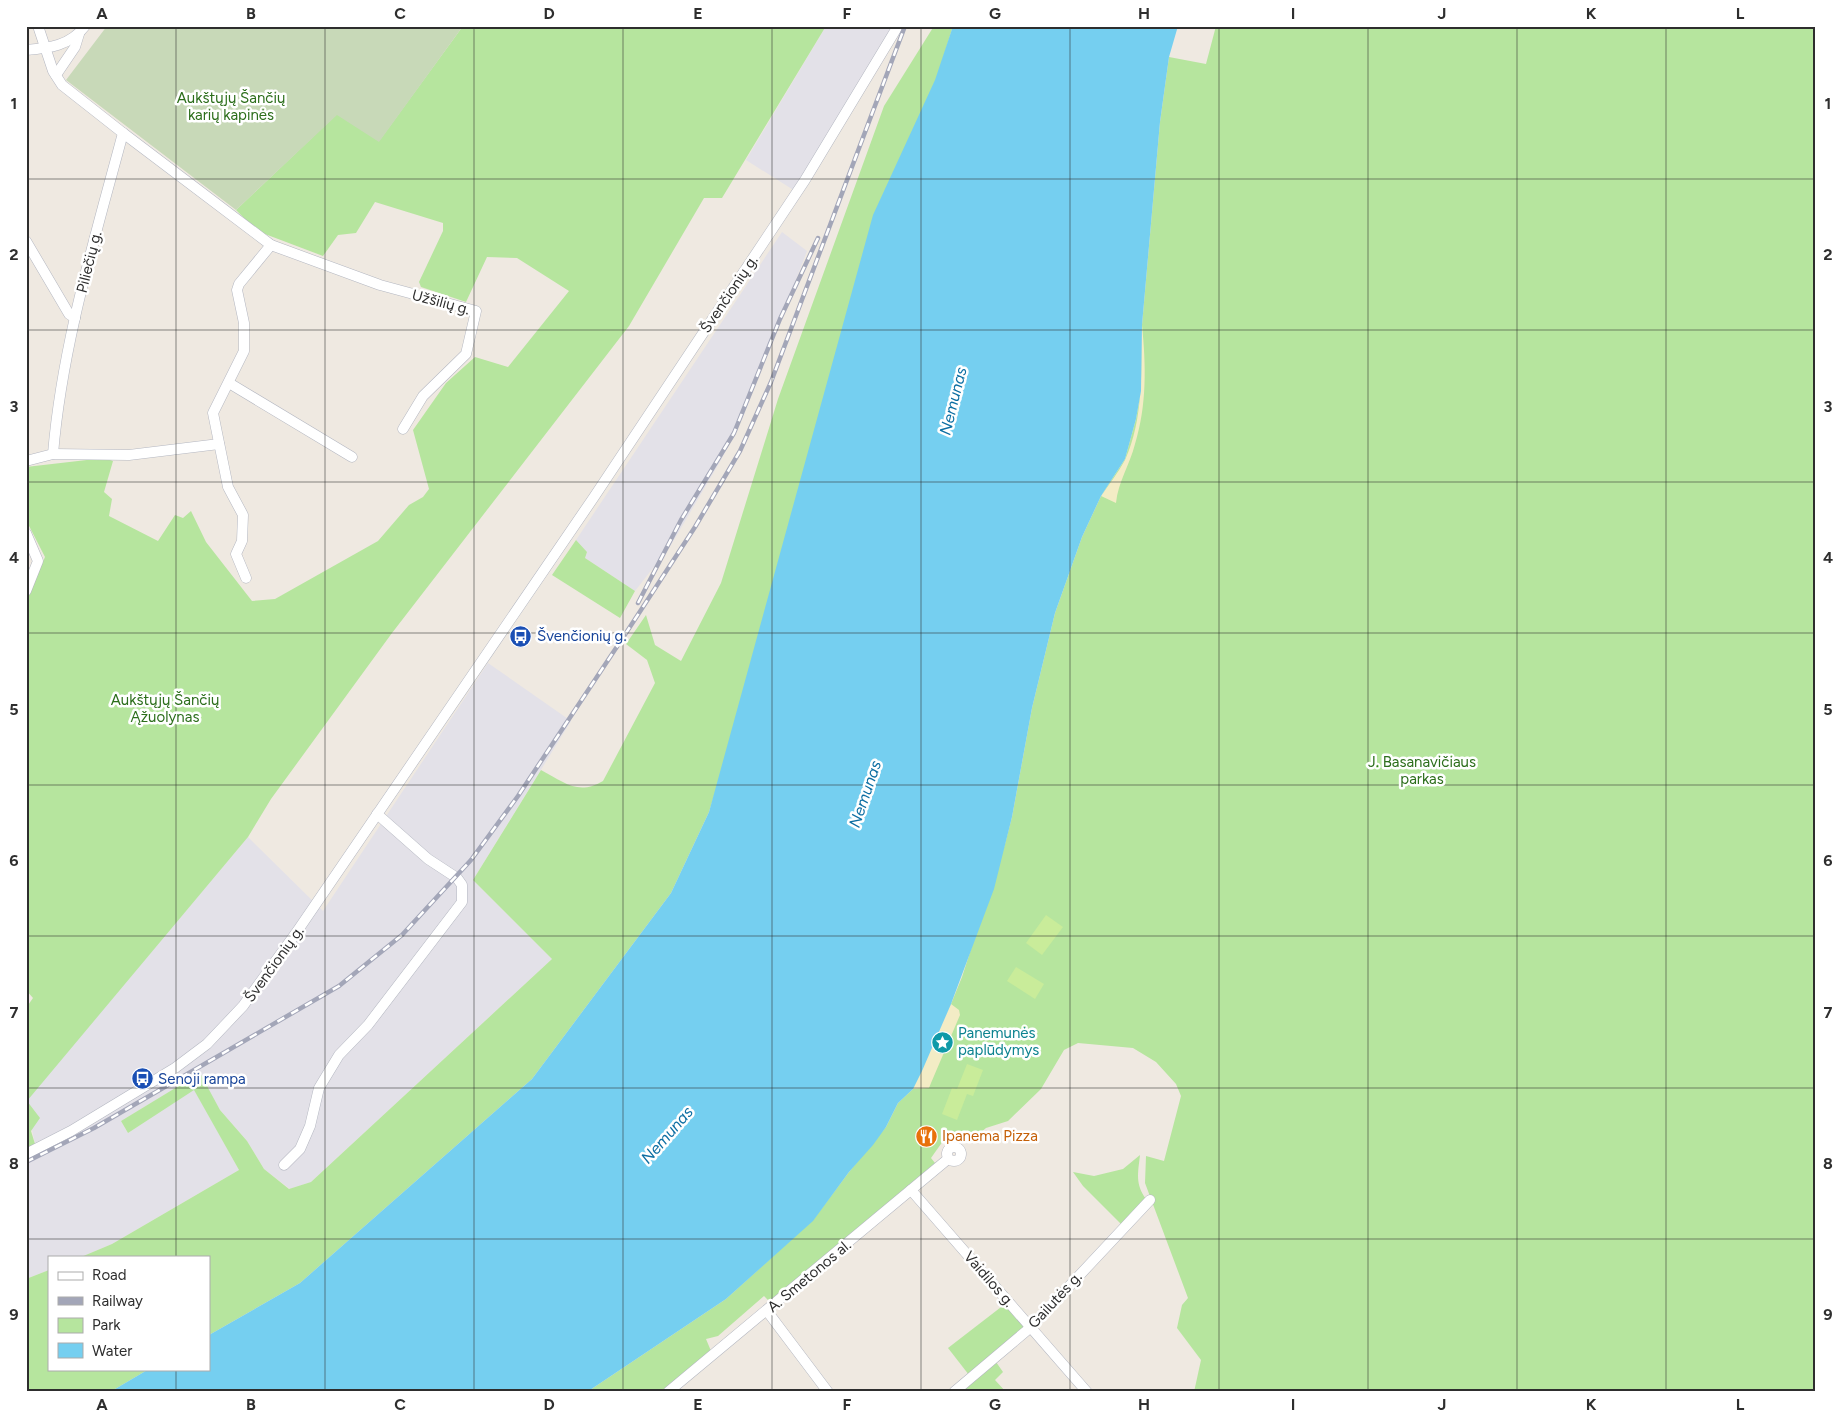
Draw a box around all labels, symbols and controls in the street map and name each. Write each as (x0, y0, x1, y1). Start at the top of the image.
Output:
text: A (96, 4, 108, 23)
text: B (246, 4, 256, 23)
text: C (394, 4, 406, 23)
text: D (543, 4, 555, 23)
text: E (693, 4, 703, 23)
text: F (843, 4, 852, 23)
text: G (989, 4, 1001, 23)
text: H (1138, 4, 1150, 23)
text: I (1291, 4, 1295, 23)
text: J (1438, 4, 1446, 23)
text: K (1586, 4, 1597, 23)
text: L (1736, 4, 1745, 23)
park label: Aukštųjų Šančių karių kapinės (177, 89, 285, 124)
text: 1 (11, 94, 17, 113)
text: 1 (1825, 94, 1831, 113)
street label: Piliečių g. (73, 229, 105, 295)
text: 2 (9, 245, 19, 264)
text: 2 (1823, 245, 1833, 264)
street label: Švenčionių g. (697, 252, 761, 336)
street label: Užšilių g. (410, 286, 472, 318)
water label: Nemunas (935, 365, 971, 437)
text: 3 (10, 397, 19, 416)
text: 3 (1824, 397, 1833, 416)
text: 4 (9, 548, 19, 567)
text: 4 (1823, 548, 1833, 567)
bus stop icon: Švenčionių g. (509, 624, 533, 648)
place label: Švenčionių g. (537, 627, 627, 645)
park label: Aukštųjų Šančių Ąžuolynas (111, 691, 219, 726)
text: 5 (9, 700, 19, 719)
text: 5 (1823, 700, 1833, 719)
park label: J. Basanavičiaus parkas (1368, 753, 1476, 788)
water label: Nemunas (845, 758, 885, 830)
text: 6 (9, 851, 19, 870)
text: 6 (1823, 851, 1833, 870)
street label: Švenčionių g. (240, 922, 308, 1006)
text: 7 (10, 1003, 19, 1022)
text: 7 (1824, 1003, 1833, 1022)
place label: Panemunės paplūdymys (958, 1024, 1039, 1059)
place icon: Panemunės paplūdymys (930, 1030, 954, 1054)
bus stop icon: Senoji rampa (130, 1067, 154, 1091)
place label: Senoji rampa (158, 1070, 246, 1088)
water label: Nemunas (637, 1102, 697, 1167)
restaurant icon: Ipanema Pizza (914, 1124, 938, 1148)
place label: Ipanema Pizza (942, 1127, 1038, 1145)
text: 8 (9, 1154, 19, 1173)
text: 8 (1823, 1154, 1833, 1173)
street label: A. Smetonos al. (764, 1236, 854, 1316)
street label: Vaidilos g. (960, 1248, 1018, 1310)
legend (48, 1256, 210, 1370)
text: Road (92, 1266, 127, 1284)
street label: Gailutės g. (1024, 1268, 1086, 1332)
text: Railway (92, 1292, 143, 1310)
text: 9 (9, 1305, 19, 1324)
text: 9 (1823, 1305, 1833, 1324)
text: Park (92, 1316, 121, 1334)
text: Water (92, 1342, 132, 1360)
text: A (96, 1395, 108, 1414)
text: B (246, 1395, 256, 1414)
text: C (394, 1395, 406, 1414)
text: D (543, 1395, 555, 1414)
text: E (693, 1395, 703, 1414)
text: F (843, 1395, 852, 1414)
text: G (989, 1395, 1001, 1414)
text: H (1138, 1395, 1150, 1414)
text: I (1291, 1395, 1295, 1414)
text: J (1438, 1395, 1446, 1414)
text: K (1586, 1395, 1597, 1414)
text: L (1736, 1395, 1745, 1414)

